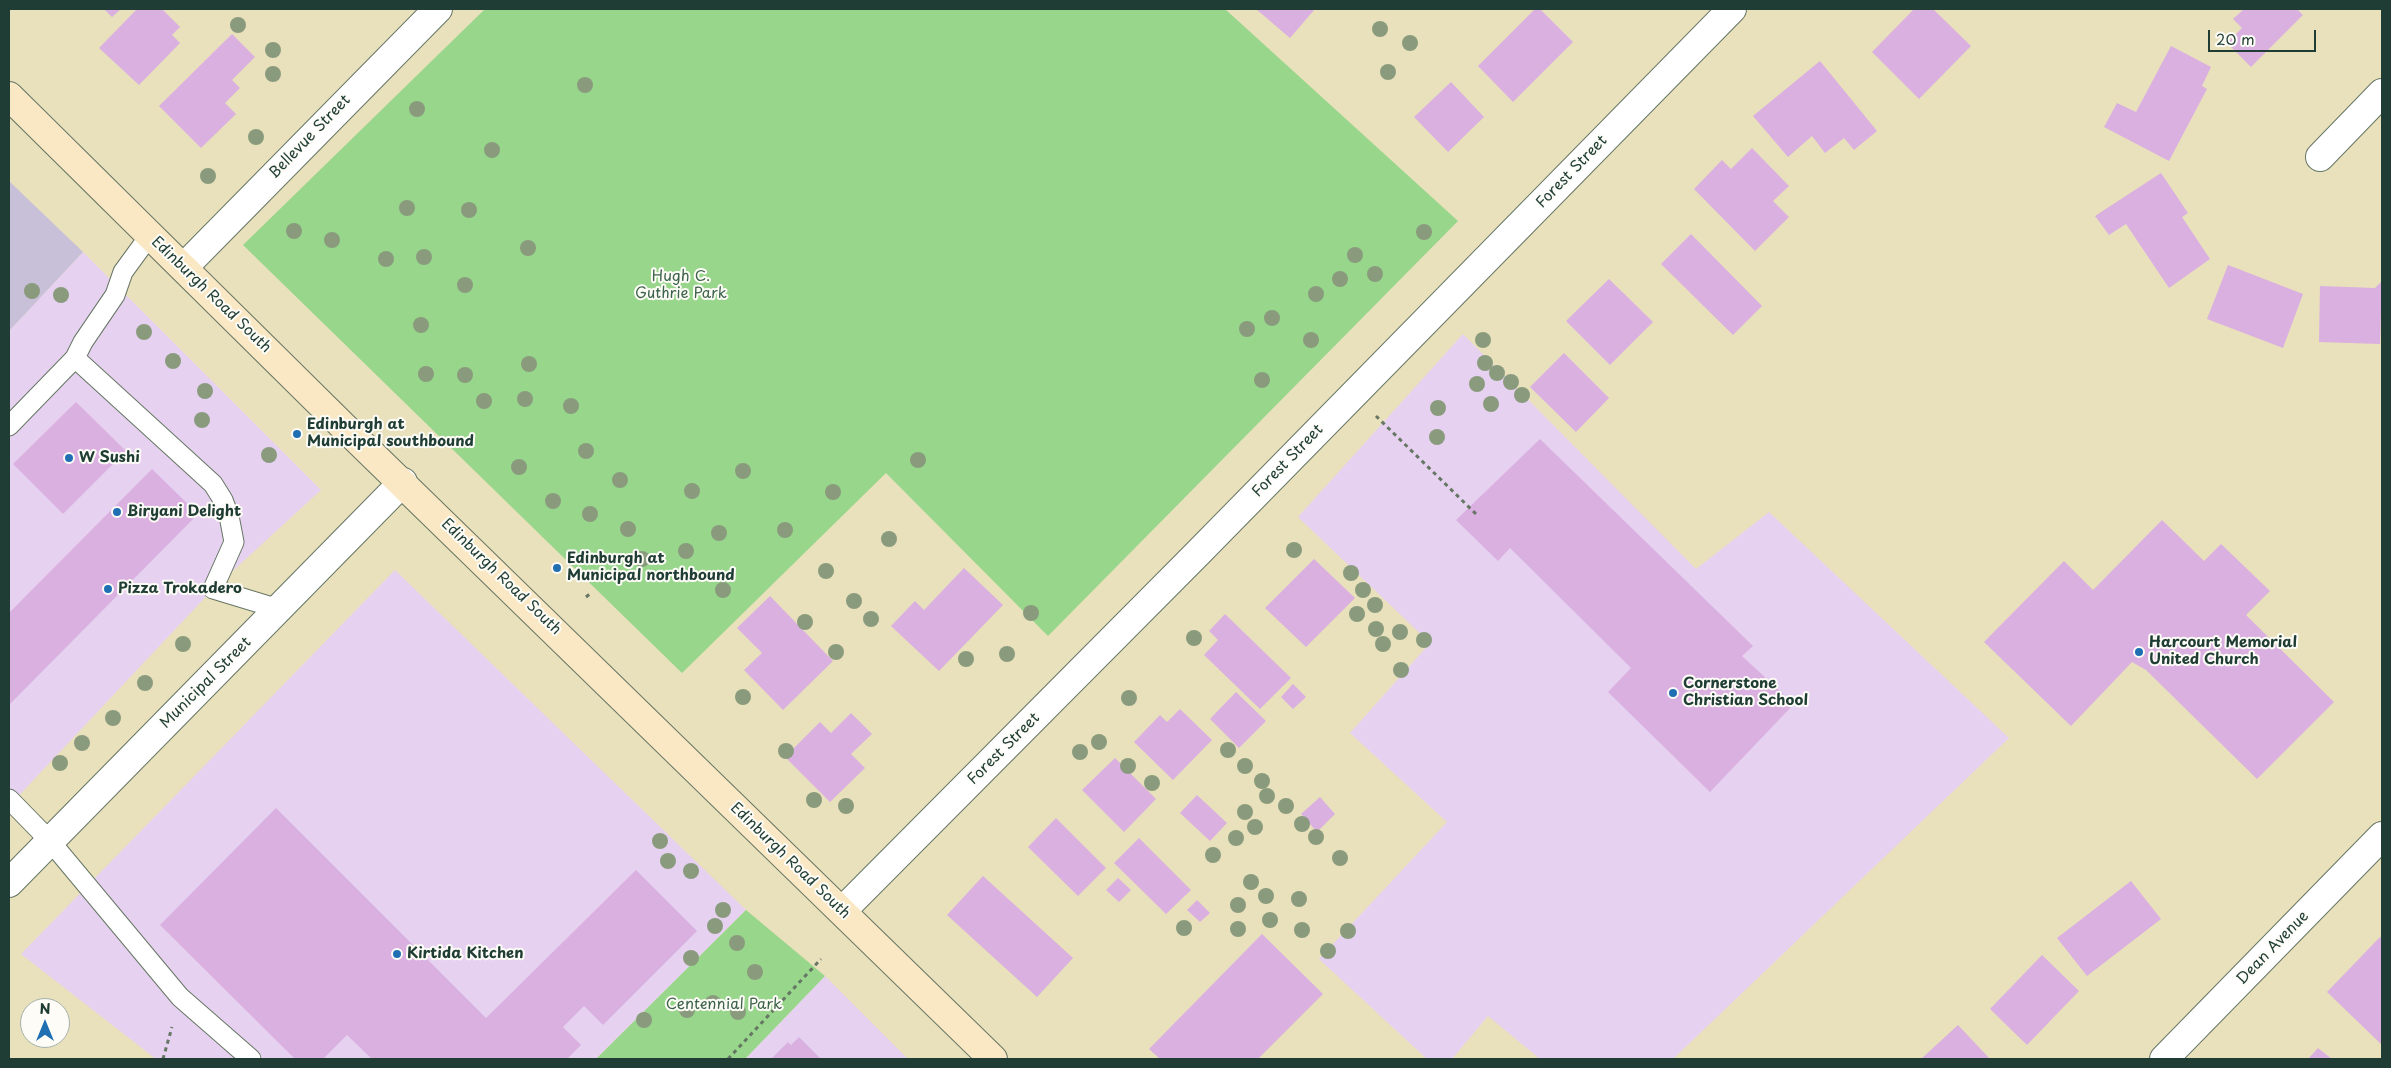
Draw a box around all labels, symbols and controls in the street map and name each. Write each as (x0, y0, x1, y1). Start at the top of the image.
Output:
scale bar (2211, 20, 2318, 52)
text: 20 m (2216, 27, 2255, 50)
street label: Bellevue Street (266, 91, 354, 183)
street label: Forest Street (1533, 132, 1611, 212)
street label: Edinburgh Road South (147, 233, 275, 357)
park label: Hugh C. Guthrie Park (635, 268, 727, 303)
place label: Edinburgh at Municipal southbound (307, 416, 474, 451)
street label: Forest Street (1249, 421, 1327, 501)
marker: Edinburgh at Municipal southbound (291, 428, 303, 440)
place label: W Sushi (79, 449, 140, 467)
marker: W Sushi (63, 452, 75, 464)
place label: Biryani Delight (127, 503, 241, 521)
marker: Biryani Delight (111, 506, 123, 518)
street label: Edinburgh Road South (437, 515, 565, 639)
place label: Edinburgh at Municipal northbound (567, 550, 735, 585)
marker: Edinburgh at Municipal northbound (551, 562, 563, 574)
place label: Pizza Trokadero (118, 580, 242, 598)
marker: Pizza Trokadero (102, 583, 114, 595)
street label: Municipal Street (157, 634, 255, 732)
place label: Harcourt Memorial United Church (2149, 634, 2297, 669)
marker: Harcourt Memorial United Church (2133, 646, 2145, 658)
place label: Cornerstone Christian School (1683, 675, 1808, 710)
marker: Cornerstone Christian School (1667, 687, 1679, 699)
street label: Forest Street (964, 709, 1044, 789)
street label: Edinburgh Road South (726, 799, 854, 923)
street label: Dean Avenue (2233, 907, 2313, 989)
place label: Kirtida Kitchen (407, 945, 524, 963)
marker: Kirtida Kitchen (391, 948, 403, 960)
park label: Centennial Park (666, 996, 782, 1014)
north arrow (20, 998, 70, 1048)
text: N (39, 998, 51, 1019)

